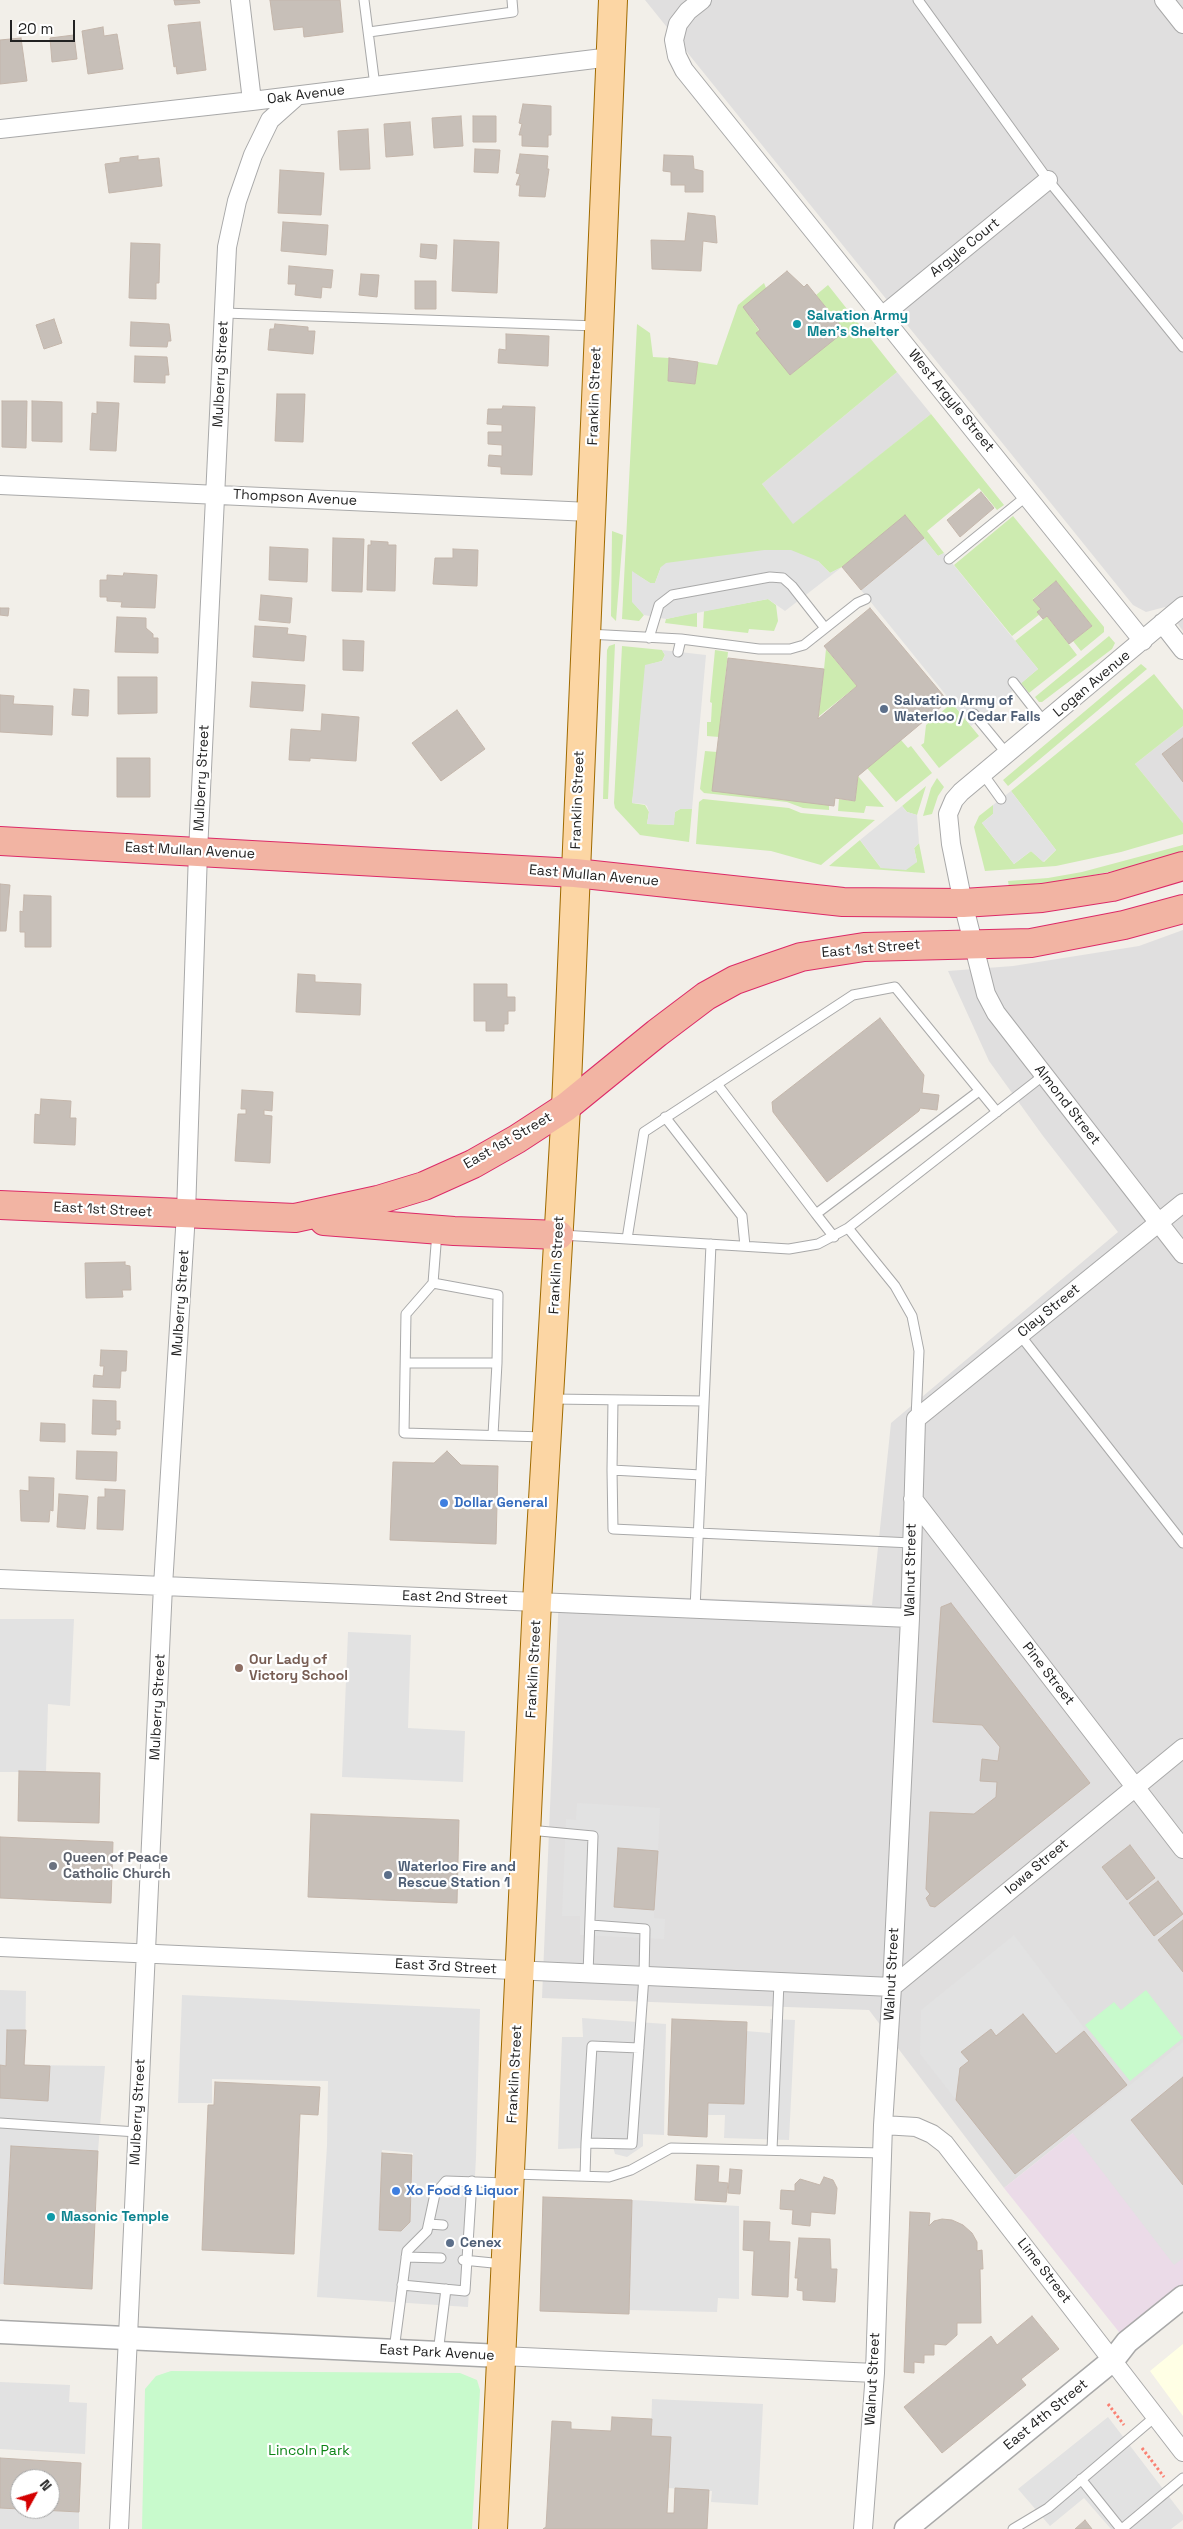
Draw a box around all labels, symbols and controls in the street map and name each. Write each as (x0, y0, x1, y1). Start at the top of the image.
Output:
scale bar (12, 10, 78, 42)
text: 20 m (18, 19, 53, 38)
street label: Oak Avenue (266, 82, 346, 108)
street label: Argyle Court (927, 215, 1003, 281)
place label: Salvation Army Men's Shelter (807, 308, 908, 341)
marker: Salvation Army Men's Shelter (791, 318, 803, 330)
street label: Mulberry Street (210, 320, 232, 428)
street label: Franklin Street (585, 346, 605, 446)
street label: West Argyle Street (904, 346, 998, 456)
street label: Thompson Avenue (233, 486, 357, 510)
street label: Logan Avenue (1050, 647, 1134, 721)
place label: Salvation Army of Waterloo / Cedar Falls (894, 693, 1041, 726)
marker: Salvation Army of Waterloo / Cedar Falls (878, 703, 890, 715)
street label: Mulberry Street (191, 724, 213, 832)
street label: Franklin Street (568, 750, 588, 850)
street label: East Mullan Avenue (124, 839, 256, 863)
street label: East Mullan Avenue (528, 862, 660, 890)
street label: East 1st Street (821, 936, 921, 962)
street label: Almond Street (1031, 1062, 1103, 1148)
street label: East 1st Street (461, 1109, 555, 1173)
street label: East 1st Street (53, 1199, 153, 1221)
street label: Franklin Street (546, 1215, 568, 1315)
street label: Mulberry Street (169, 1249, 193, 1357)
street label: Clay Street (1014, 1281, 1084, 1341)
place label: Dollar General (454, 1495, 548, 1511)
marker: Dollar General (438, 1497, 450, 1509)
street label: Walnut Street (902, 1523, 920, 1617)
street label: East 2nd Street (402, 1588, 508, 1608)
street label: Franklin Street (523, 1619, 545, 1719)
street label: Pine Street (1018, 1639, 1078, 1709)
place label: Our Lady of Victory School (249, 1652, 348, 1684)
street label: Mulberry Street (147, 1653, 169, 1761)
marker: Our Lady of Victory School (233, 1662, 245, 1674)
street label: Iowa Street (1002, 1836, 1072, 1898)
place label: Queen of Peace Catholic Church (63, 1850, 171, 1882)
place label: Waterloo Fire and Rescue Station 1 (398, 1859, 516, 1891)
marker: Queen of Peace Catholic Church (47, 1860, 59, 1872)
marker: Waterloo Fire and Rescue Station 1 (382, 1869, 394, 1881)
street label: Walnut Street (881, 1927, 903, 2021)
street label: East 3rd Street (395, 1956, 497, 1978)
street label: Franklin Street (504, 2024, 526, 2124)
street label: Mulberry Street (127, 2058, 149, 2166)
place label: Xo Food & Liquor (406, 2183, 519, 2199)
marker: Xo Food & Liquor (390, 2185, 402, 2197)
place label: Masonic Temple (61, 2209, 169, 2225)
marker: Masonic Temple (45, 2211, 57, 2223)
place label: Cenex (460, 2235, 502, 2251)
street label: Lime Street (1013, 2235, 1075, 2307)
marker: Cenex (444, 2237, 456, 2249)
street label: Walnut Street (862, 2332, 884, 2426)
street label: East Park Avenue (379, 2342, 495, 2364)
street label: East 4th Street (1001, 2376, 1091, 2454)
park label: Lincoln Park (268, 2443, 350, 2459)
north arrow (10, 2469, 60, 2519)
text: N (36, 2476, 56, 2494)

